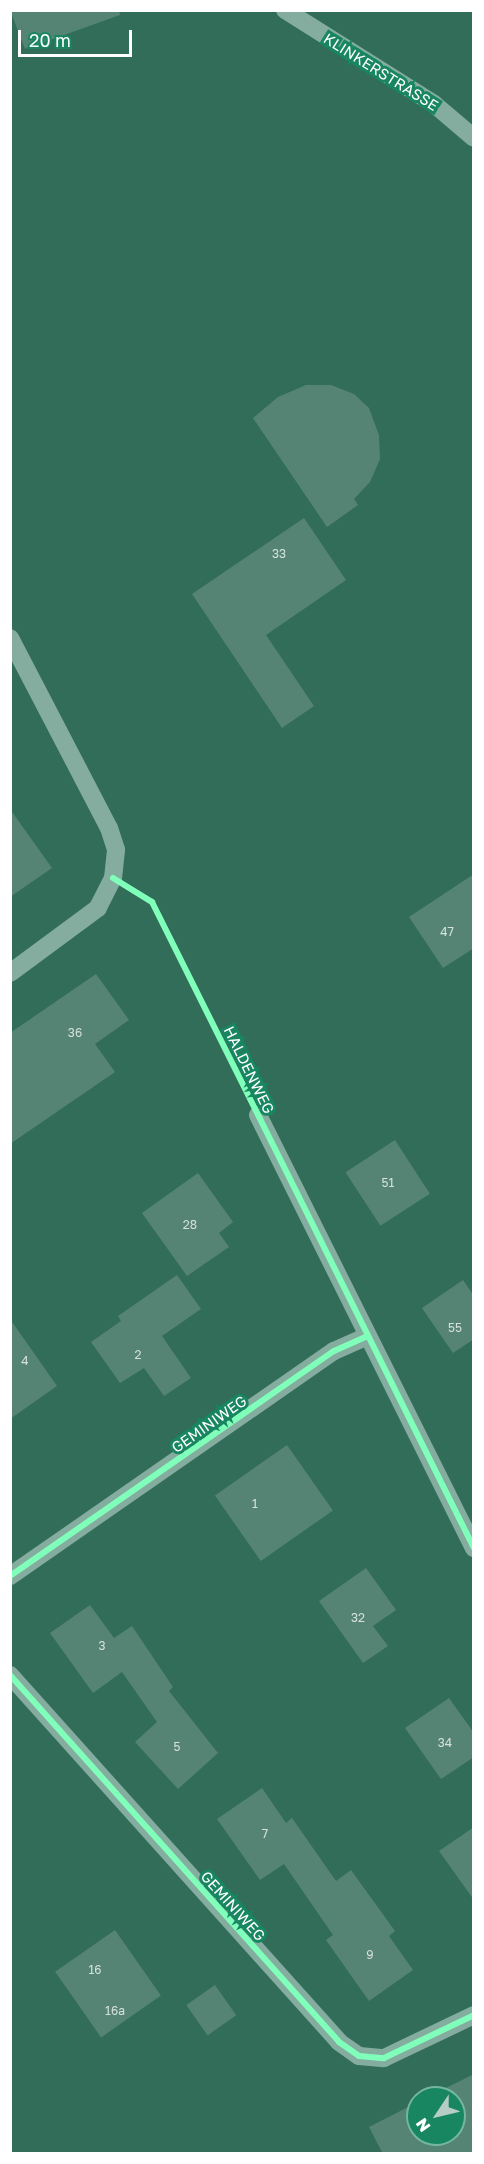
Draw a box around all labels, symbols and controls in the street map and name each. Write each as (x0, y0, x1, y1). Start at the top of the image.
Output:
scale bar (21, 18, 135, 56)
text: 20 m (29, 29, 71, 51)
street label: KLINKERSTRASSE (320, 29, 442, 115)
house number: 33 (272, 547, 286, 561)
house number: 47 (440, 925, 454, 939)
street label: HALDENWEG (220, 1023, 278, 1117)
house number: 36 (68, 1026, 82, 1040)
house number: 51 (382, 1176, 394, 1190)
house number: 28 (183, 1218, 197, 1232)
house number: 55 (448, 1321, 462, 1335)
house number: 2 (135, 1348, 141, 1362)
house number: 4 (21, 1354, 29, 1368)
street label: GEMINIWEG (168, 1392, 250, 1456)
house number: 1 (252, 1497, 258, 1511)
house number: 32 (351, 1611, 365, 1625)
house number: 3 (98, 1639, 106, 1653)
house number: 34 (438, 1736, 452, 1750)
house number: 5 (174, 1740, 180, 1754)
house number: 7 (262, 1827, 268, 1841)
street label: GEMINIWEG (197, 1867, 269, 1945)
house number: 9 (366, 1948, 374, 1962)
house number: 16 (88, 1963, 102, 1977)
house number: 16a (105, 2004, 125, 2018)
north arrow (406, 2086, 466, 2146)
text: N (411, 2114, 435, 2136)

